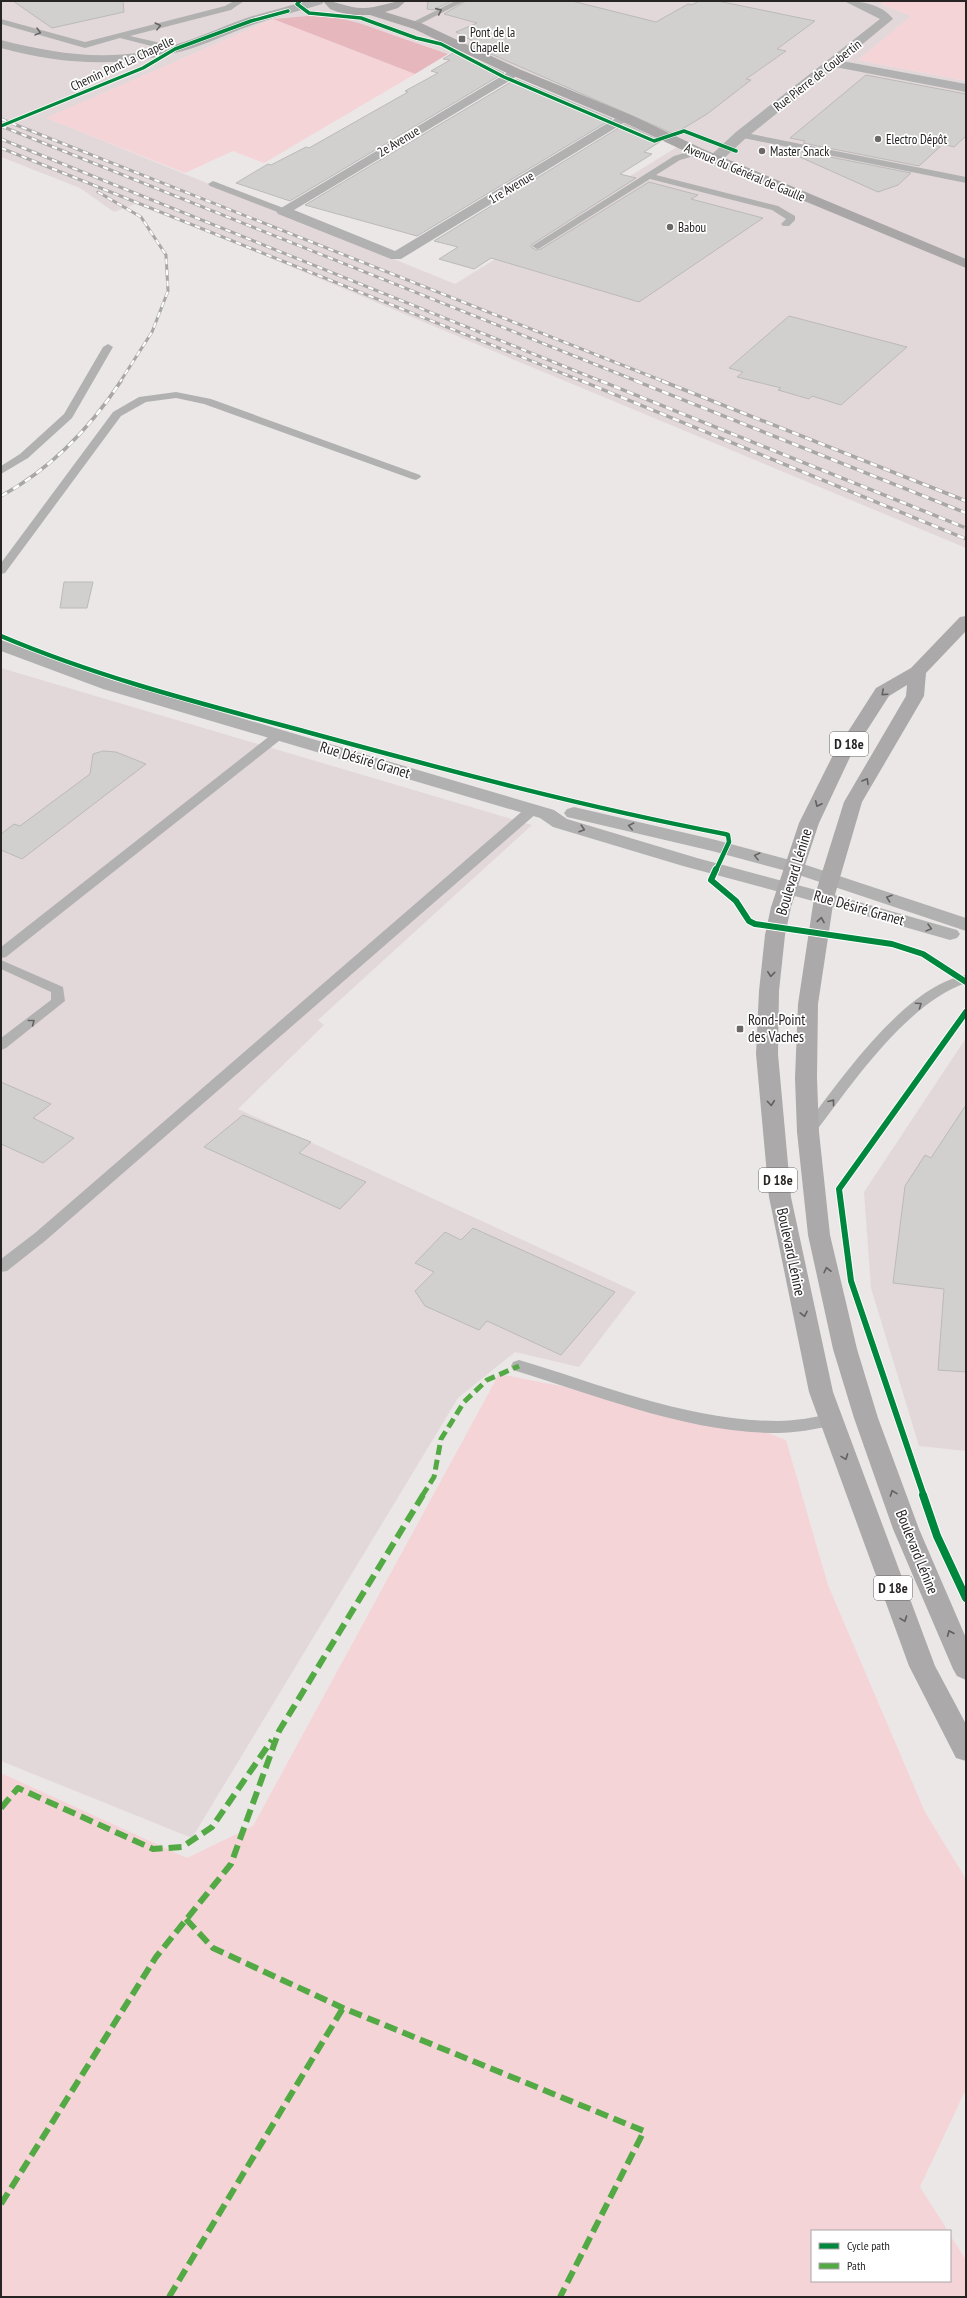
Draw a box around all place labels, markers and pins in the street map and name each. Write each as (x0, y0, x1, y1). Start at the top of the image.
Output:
place label: Pont de la Chapelle (470, 24, 515, 56)
marker: Pont de la Chapelle (457, 34, 467, 44)
place label: Electro Dépôt (886, 131, 947, 148)
marker: Electro Dépôt (873, 134, 883, 144)
place label: Master Snack (770, 143, 829, 160)
marker: Master Snack (757, 146, 767, 156)
place label: Babou (678, 219, 706, 236)
marker: Babou (665, 222, 675, 232)
place label: Rond-Point des Vaches (748, 1010, 805, 1046)
marker: Rond-Point des Vaches (735, 1024, 745, 1034)

